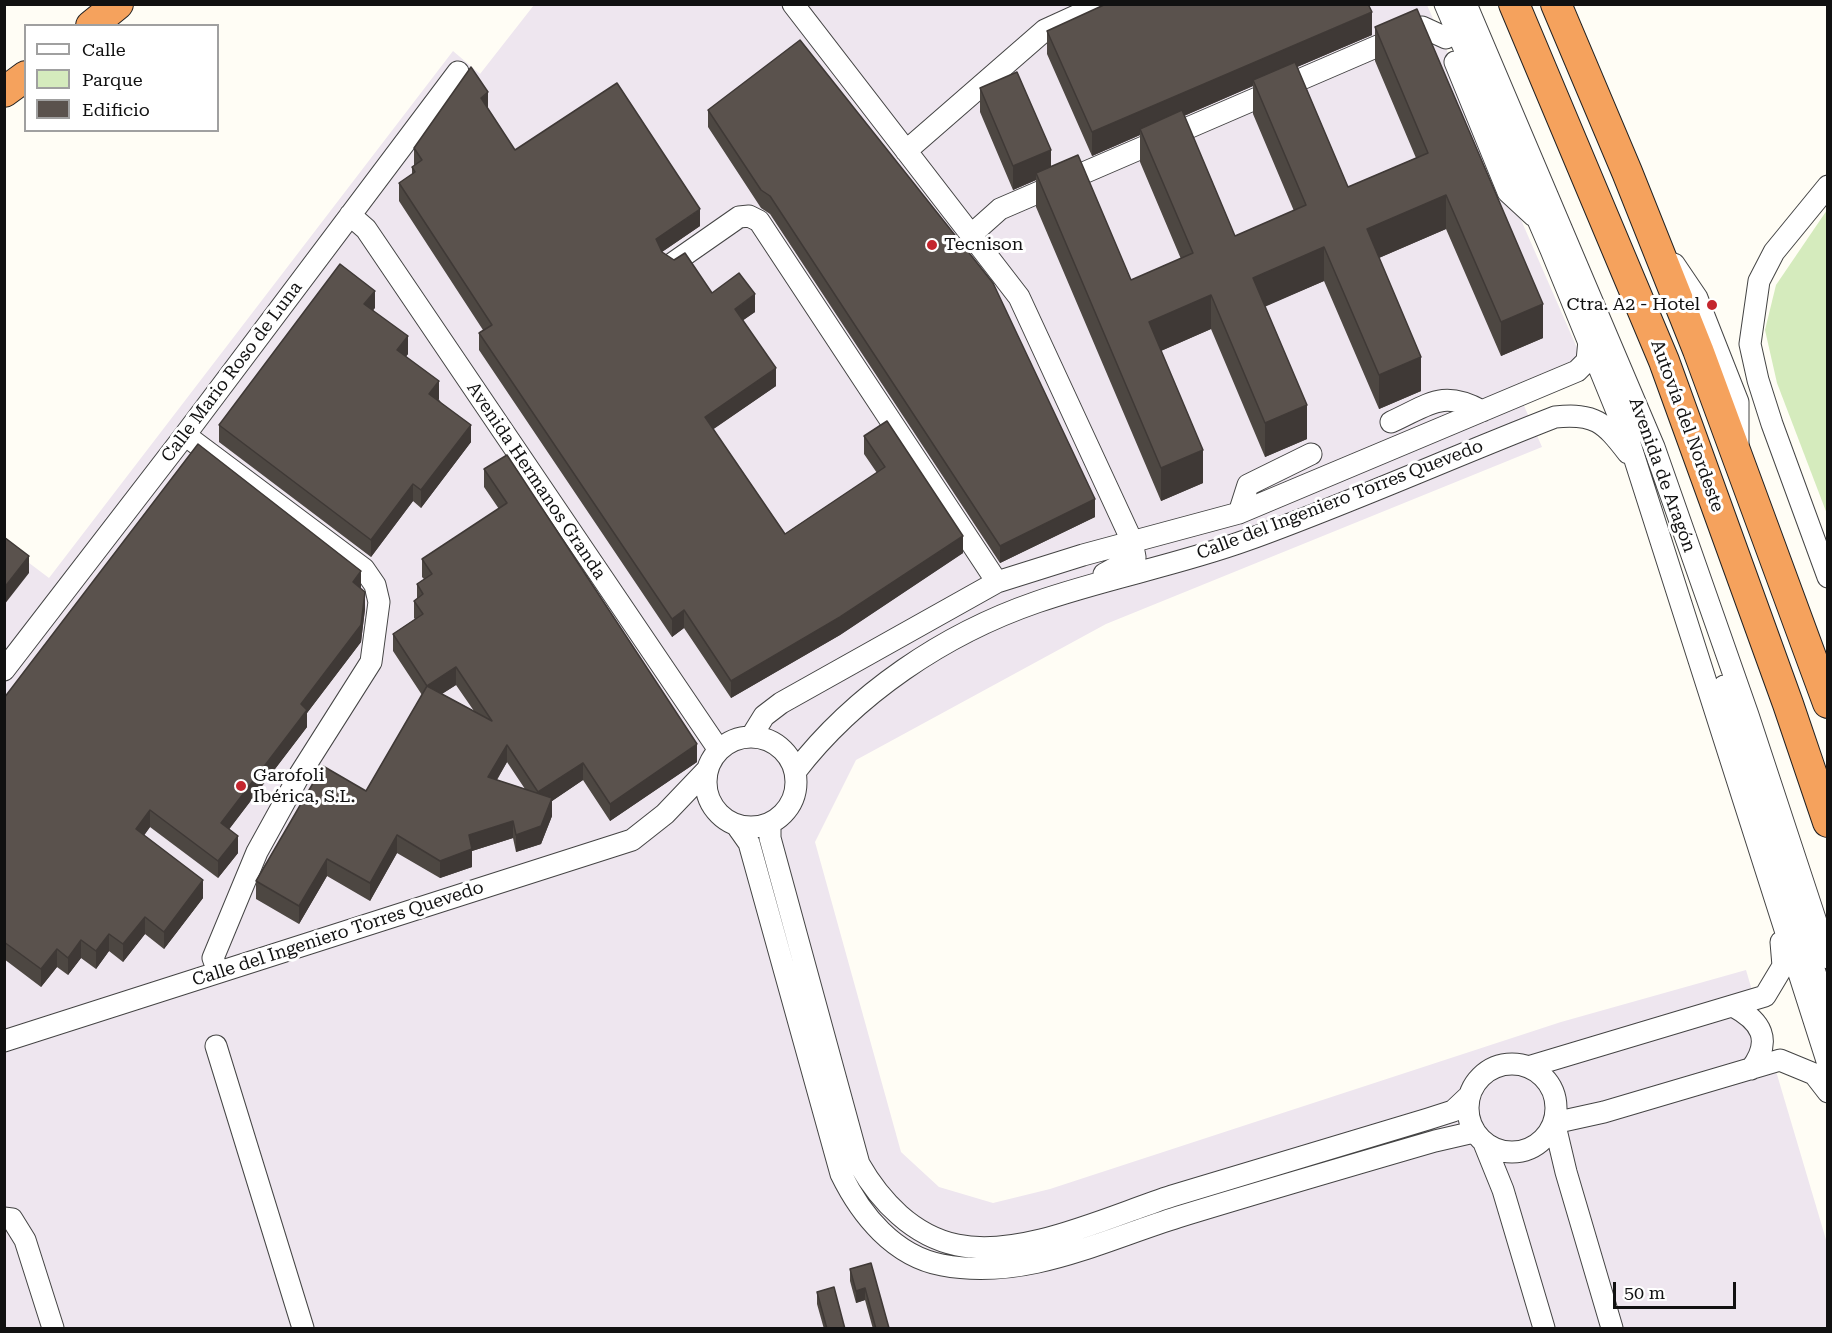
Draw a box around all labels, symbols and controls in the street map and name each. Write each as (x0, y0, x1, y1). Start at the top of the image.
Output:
legend (24, 24, 219, 132)
text: Calle (82, 39, 126, 60)
text: Parque (82, 69, 143, 90)
text: Edificio (82, 99, 150, 120)
place label: Tecnison (944, 234, 1023, 256)
marker: Tecnison (925, 238, 939, 252)
street label: Calle Mario Roso de Luna (157, 277, 307, 467)
place label: Ctra. A2 - Hotel (1567, 294, 1700, 316)
marker: Ctra. A2 - Hotel (1705, 298, 1719, 312)
street label: Autovía del Nordeste (1646, 337, 1728, 515)
street label: Avenida Hermanos Granda (462, 378, 610, 584)
street label: Avenida de Aragón (1624, 395, 1700, 555)
street label: Calle del Ingeniero Torres Quevedo (1194, 435, 1486, 565)
place label: Garofoli Ibérica, S.L. (253, 765, 355, 808)
marker: Garofoli Ibérica, S.L. (234, 779, 248, 793)
street label: Calle del Ingeniero Torres Quevedo (190, 877, 486, 991)
scale bar (1616, 1270, 1739, 1308)
text: 50 m (1624, 1282, 1665, 1303)

